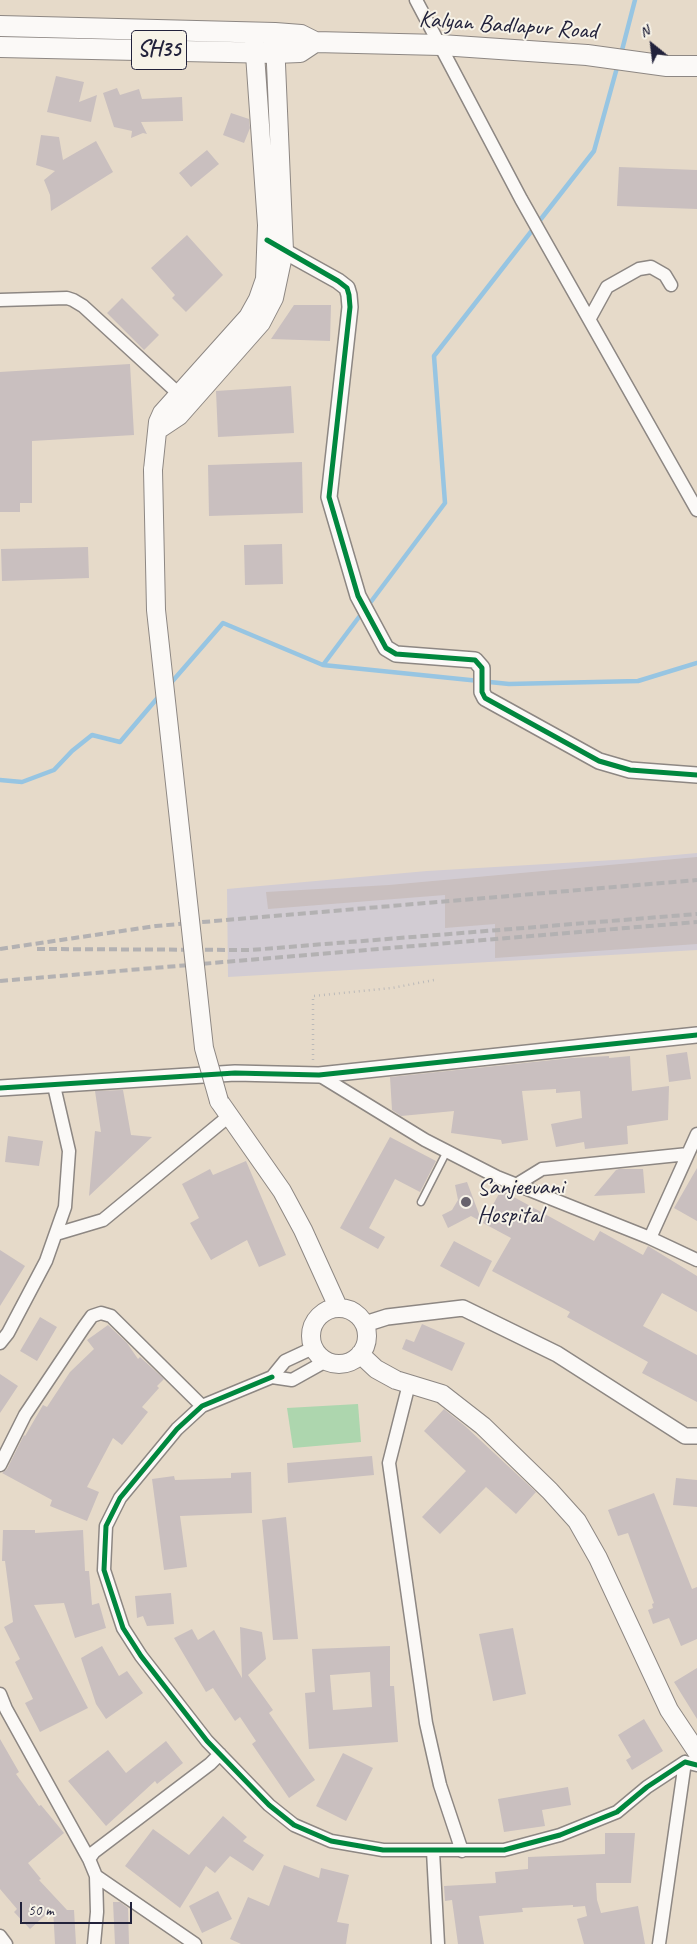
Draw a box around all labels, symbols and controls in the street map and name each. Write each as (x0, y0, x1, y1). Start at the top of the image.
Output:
street label: Kalyan Badlapur Road (418, 5, 598, 47)
north arrow (627, 20, 677, 70)
text: N (637, 22, 652, 41)
road number: SH35 (132, 30, 186, 70)
place label: Sanjeevani Hospital (477, 1174, 564, 1230)
marker: Sanjeevani Hospital (459, 1195, 473, 1209)
scale bar (22, 1892, 135, 1924)
text: 50 m (28, 1901, 54, 1920)

